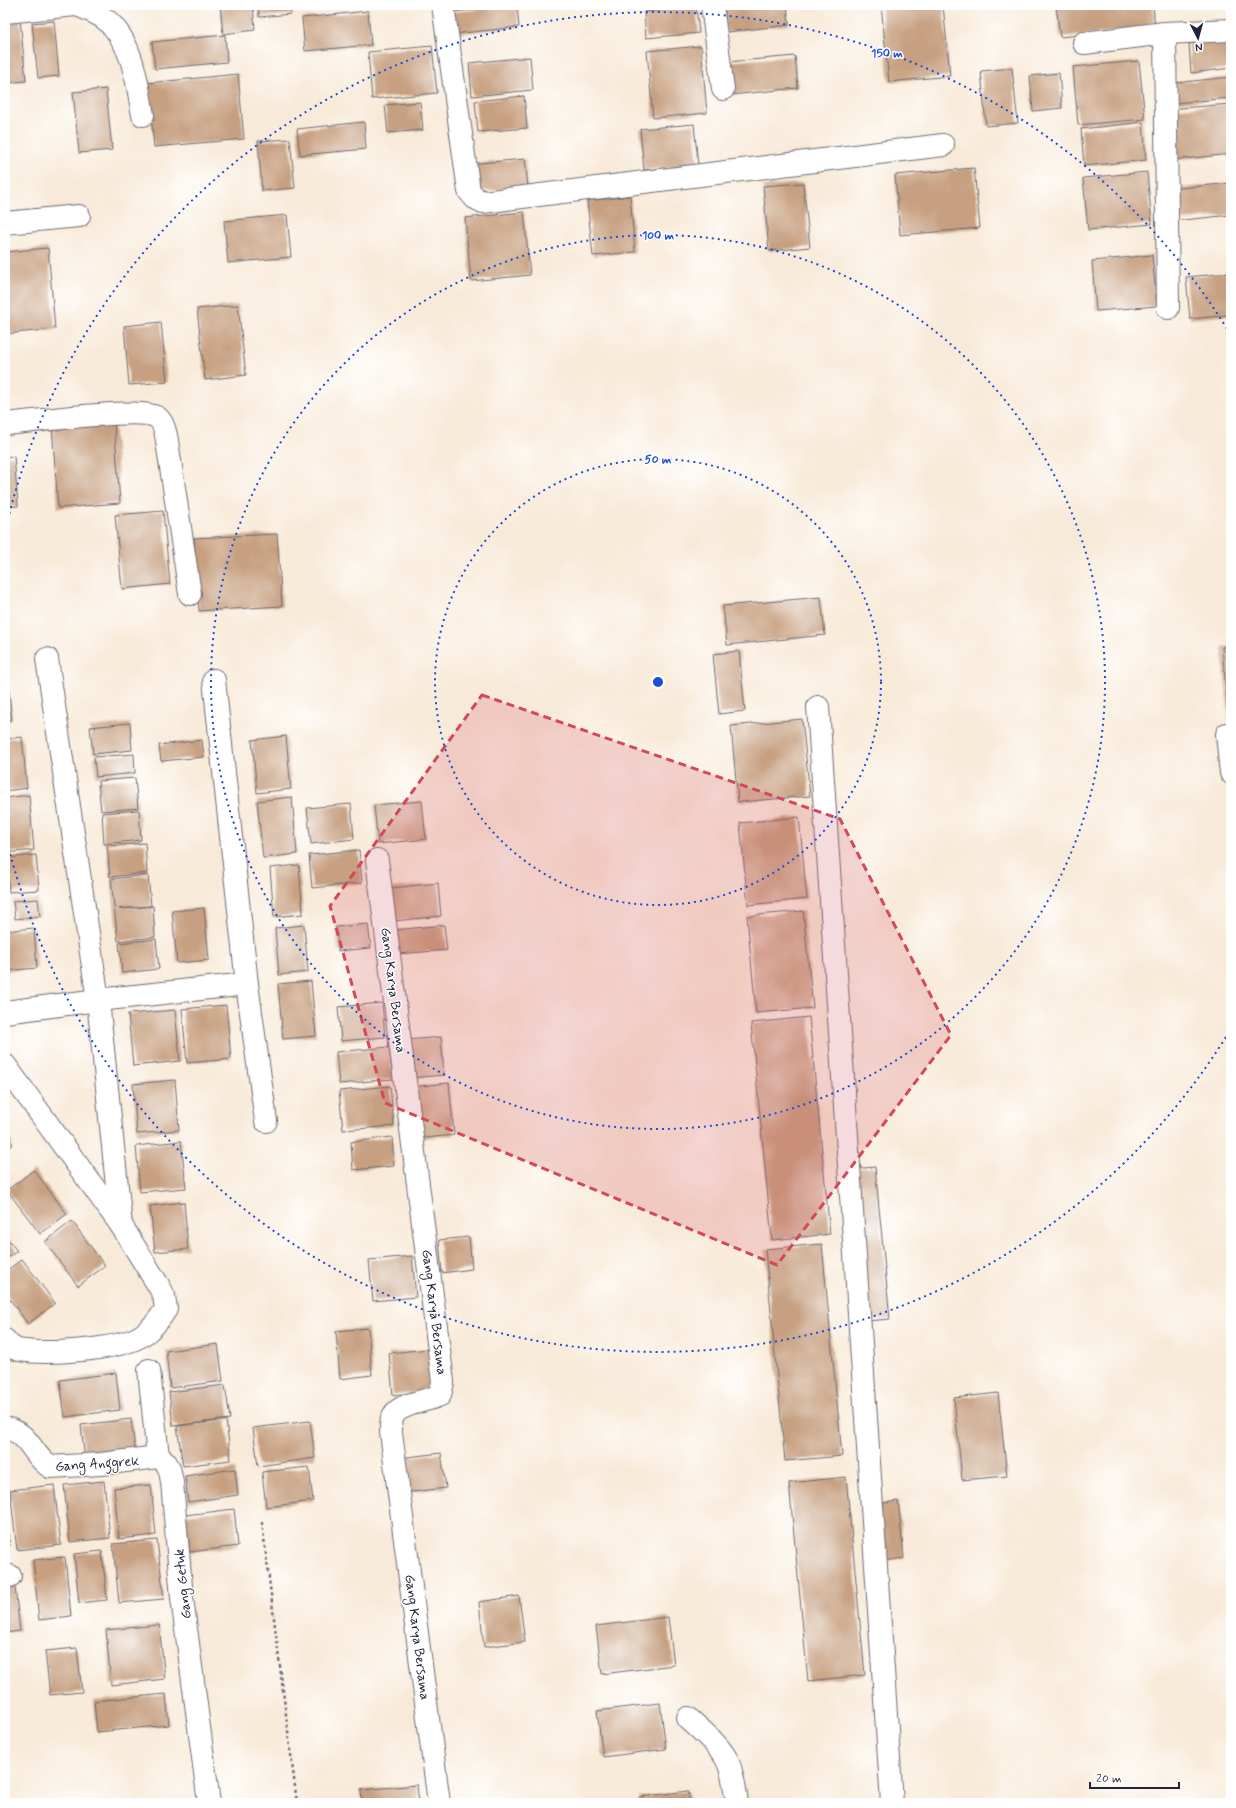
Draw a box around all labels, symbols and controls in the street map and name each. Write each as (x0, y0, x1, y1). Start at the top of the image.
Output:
north arrow (1178, 18, 1218, 58)
text: N (1195, 40, 1203, 54)
text: 150 m (871, 46, 903, 62)
text: 100 m (642, 228, 675, 244)
text: 50 m (645, 452, 672, 468)
centre of rings (651, 675, 665, 689)
street label: Gang Karya Bersama (375, 926, 410, 1054)
street label: Gang Karya Bersama (416, 1248, 451, 1376)
street label: Gang Anggrek (54, 1452, 140, 1478)
street label: Gang Getuk (170, 1548, 197, 1620)
street label: Gang Karya Bersama (399, 1573, 434, 1701)
scale bar (1090, 1764, 1179, 1790)
text: 20 m (1096, 1771, 1122, 1787)

